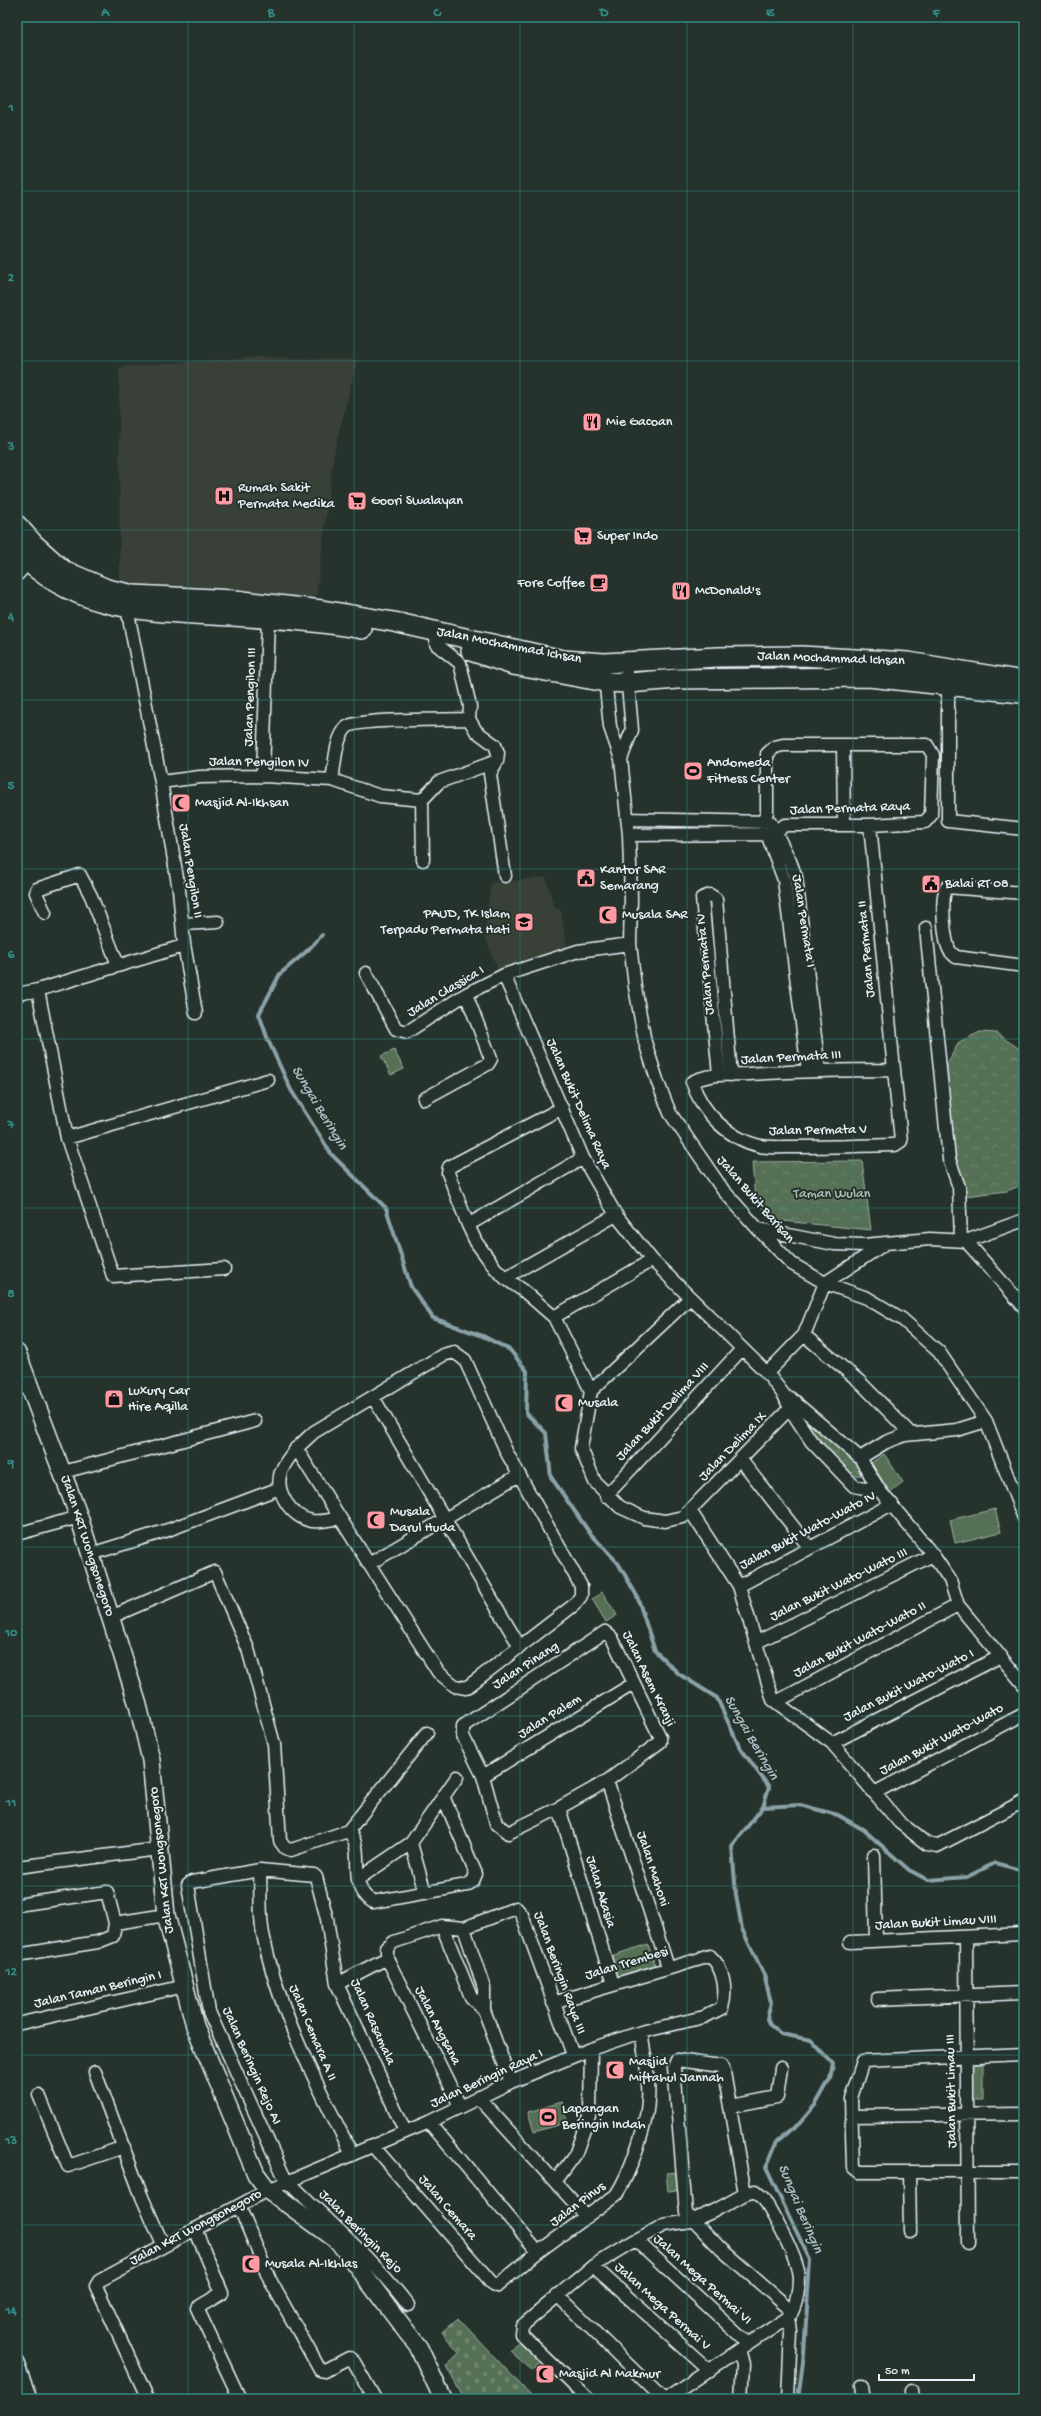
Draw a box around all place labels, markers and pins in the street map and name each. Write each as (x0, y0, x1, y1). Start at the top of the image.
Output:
restaurant icon: Mie Gacoan (581, 411, 603, 433)
place label: Mie Gacoan (606, 414, 673, 431)
place label: Rumah Sakit Permata Medika (237, 480, 336, 513)
hospital icon: Rumah Sakit Permata Medika (213, 485, 235, 507)
supermarket icon: Goori Swalayan (346, 490, 368, 512)
place label: Goori Swalayan (371, 493, 463, 510)
supermarket icon: Super Indo (572, 525, 594, 547)
place label: Super Indo (597, 528, 658, 545)
cafe icon: Fore Coffee (588, 572, 610, 594)
place label: Fore Coffee (516, 575, 586, 592)
restaurant icon: McDonald's (670, 580, 692, 602)
place label: McDonald's (695, 583, 761, 600)
place label: Andomeda Fitness Center (706, 755, 791, 788)
sports icon: Andomeda Fitness Center (682, 760, 704, 782)
mosque icon: Masjid Al-Ikhsan (170, 792, 192, 814)
place label: Masjid Al-Ikhsan (195, 795, 289, 812)
place label: Kantor SAR Semarang (600, 862, 666, 895)
public building icon: Kantor SAR Semarang (575, 867, 597, 889)
public building icon: Balai RT 08 (920, 873, 942, 895)
place label: Balai RT 08 (944, 876, 1009, 893)
mosque icon: Musala SAR (597, 904, 619, 926)
place label: PAUD, TK Islam Terpadu Permata Hati (380, 906, 510, 939)
place label: Musala SAR (622, 907, 688, 924)
school or university icon: PAUD, TK Islam Terpadu Permata Hati (513, 911, 535, 933)
place label: Luxury Car Hire Aqilla (128, 1383, 190, 1416)
shop icon: Luxury Car Hire Aqilla (103, 1388, 125, 1410)
mosque icon: Musala (553, 1392, 575, 1414)
place label: Musala (578, 1395, 619, 1412)
place label: Musala Darul Huda (389, 1504, 457, 1537)
mosque icon: Musala Darul Huda (365, 1509, 387, 1531)
place label: Masjid Miftahul Jannah (629, 2054, 724, 2087)
mosque icon: Masjid Miftahul Jannah (604, 2059, 626, 2081)
place label: Lapangan Beringin Indah (561, 2101, 646, 2134)
sports icon: Lapangan Beringin Indah (537, 2106, 559, 2128)
mosque icon: Musala Al-Ikhlas (240, 2253, 262, 2275)
place label: Musala Al-Ikhlas (265, 2256, 358, 2273)
mosque icon: Masjid Al Makmur (534, 2363, 556, 2385)
place label: Masjid Al Makmur (559, 2366, 661, 2383)

